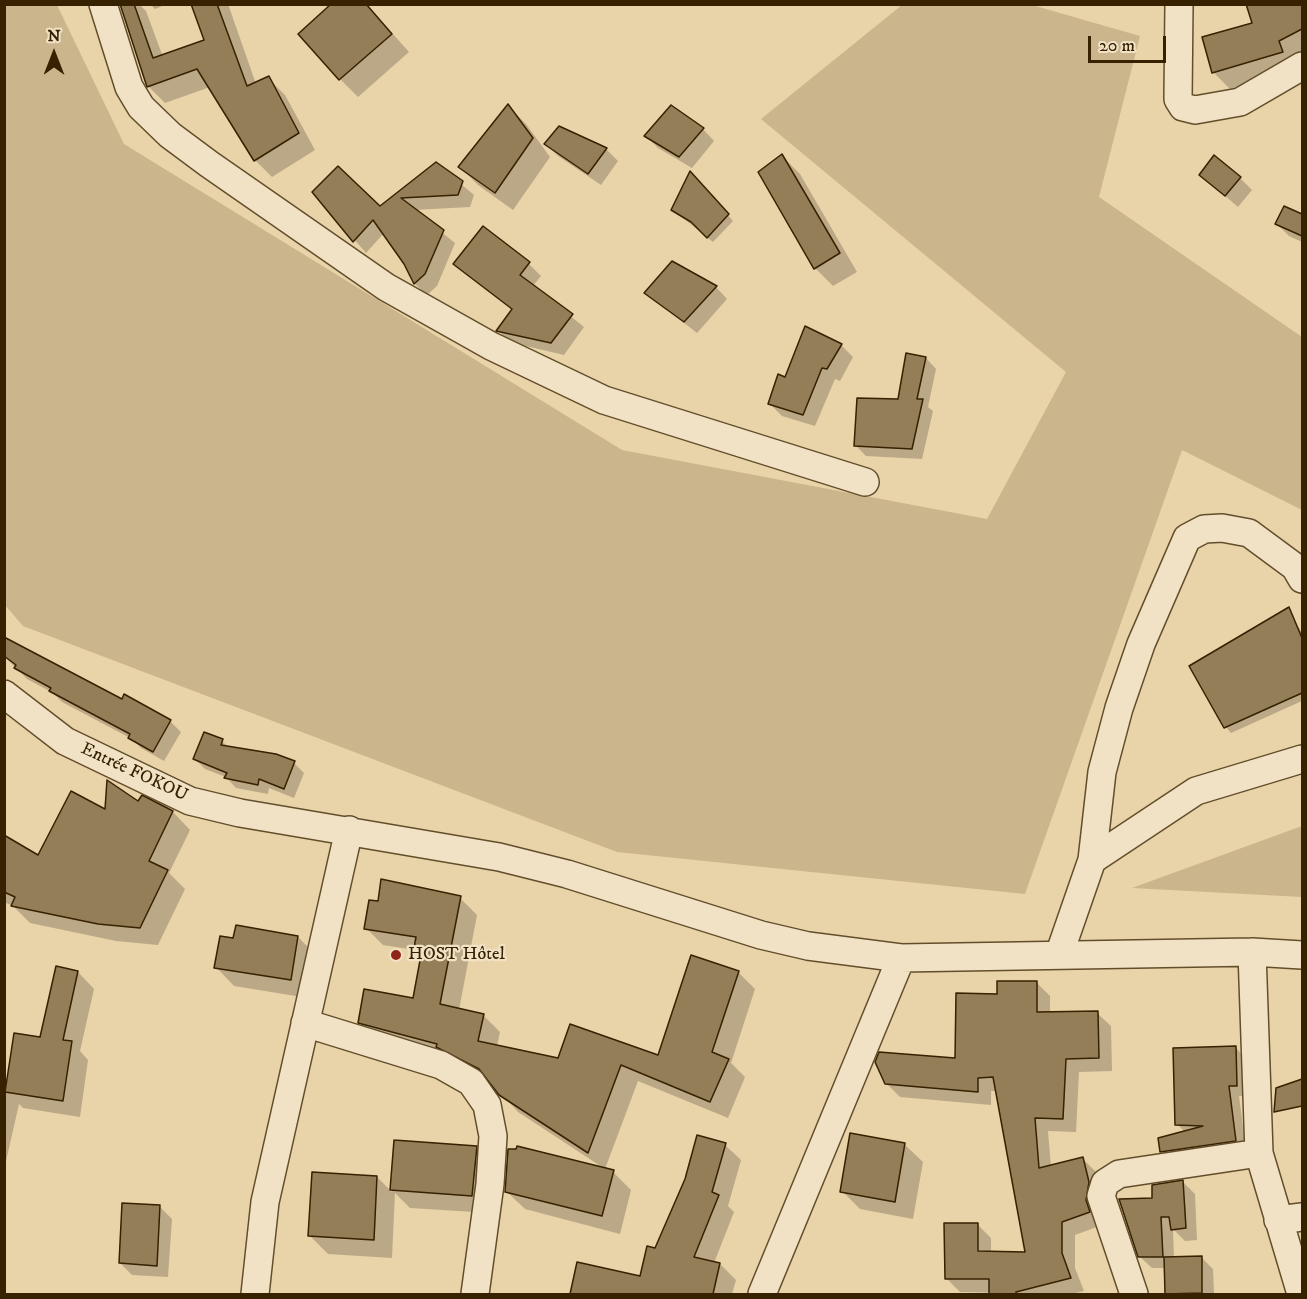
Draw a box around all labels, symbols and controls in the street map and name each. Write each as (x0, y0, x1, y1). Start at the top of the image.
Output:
north arrow (24, 24, 84, 84)
scale bar (1091, 24, 1169, 62)
text: N (47, 26, 61, 46)
text: 20 m (1099, 35, 1135, 57)
street label: Entrée FOKOU (77, 739, 191, 807)
place label: HOST Hôtel (408, 944, 505, 966)
marker: HOST Hôtel (389, 948, 403, 962)

